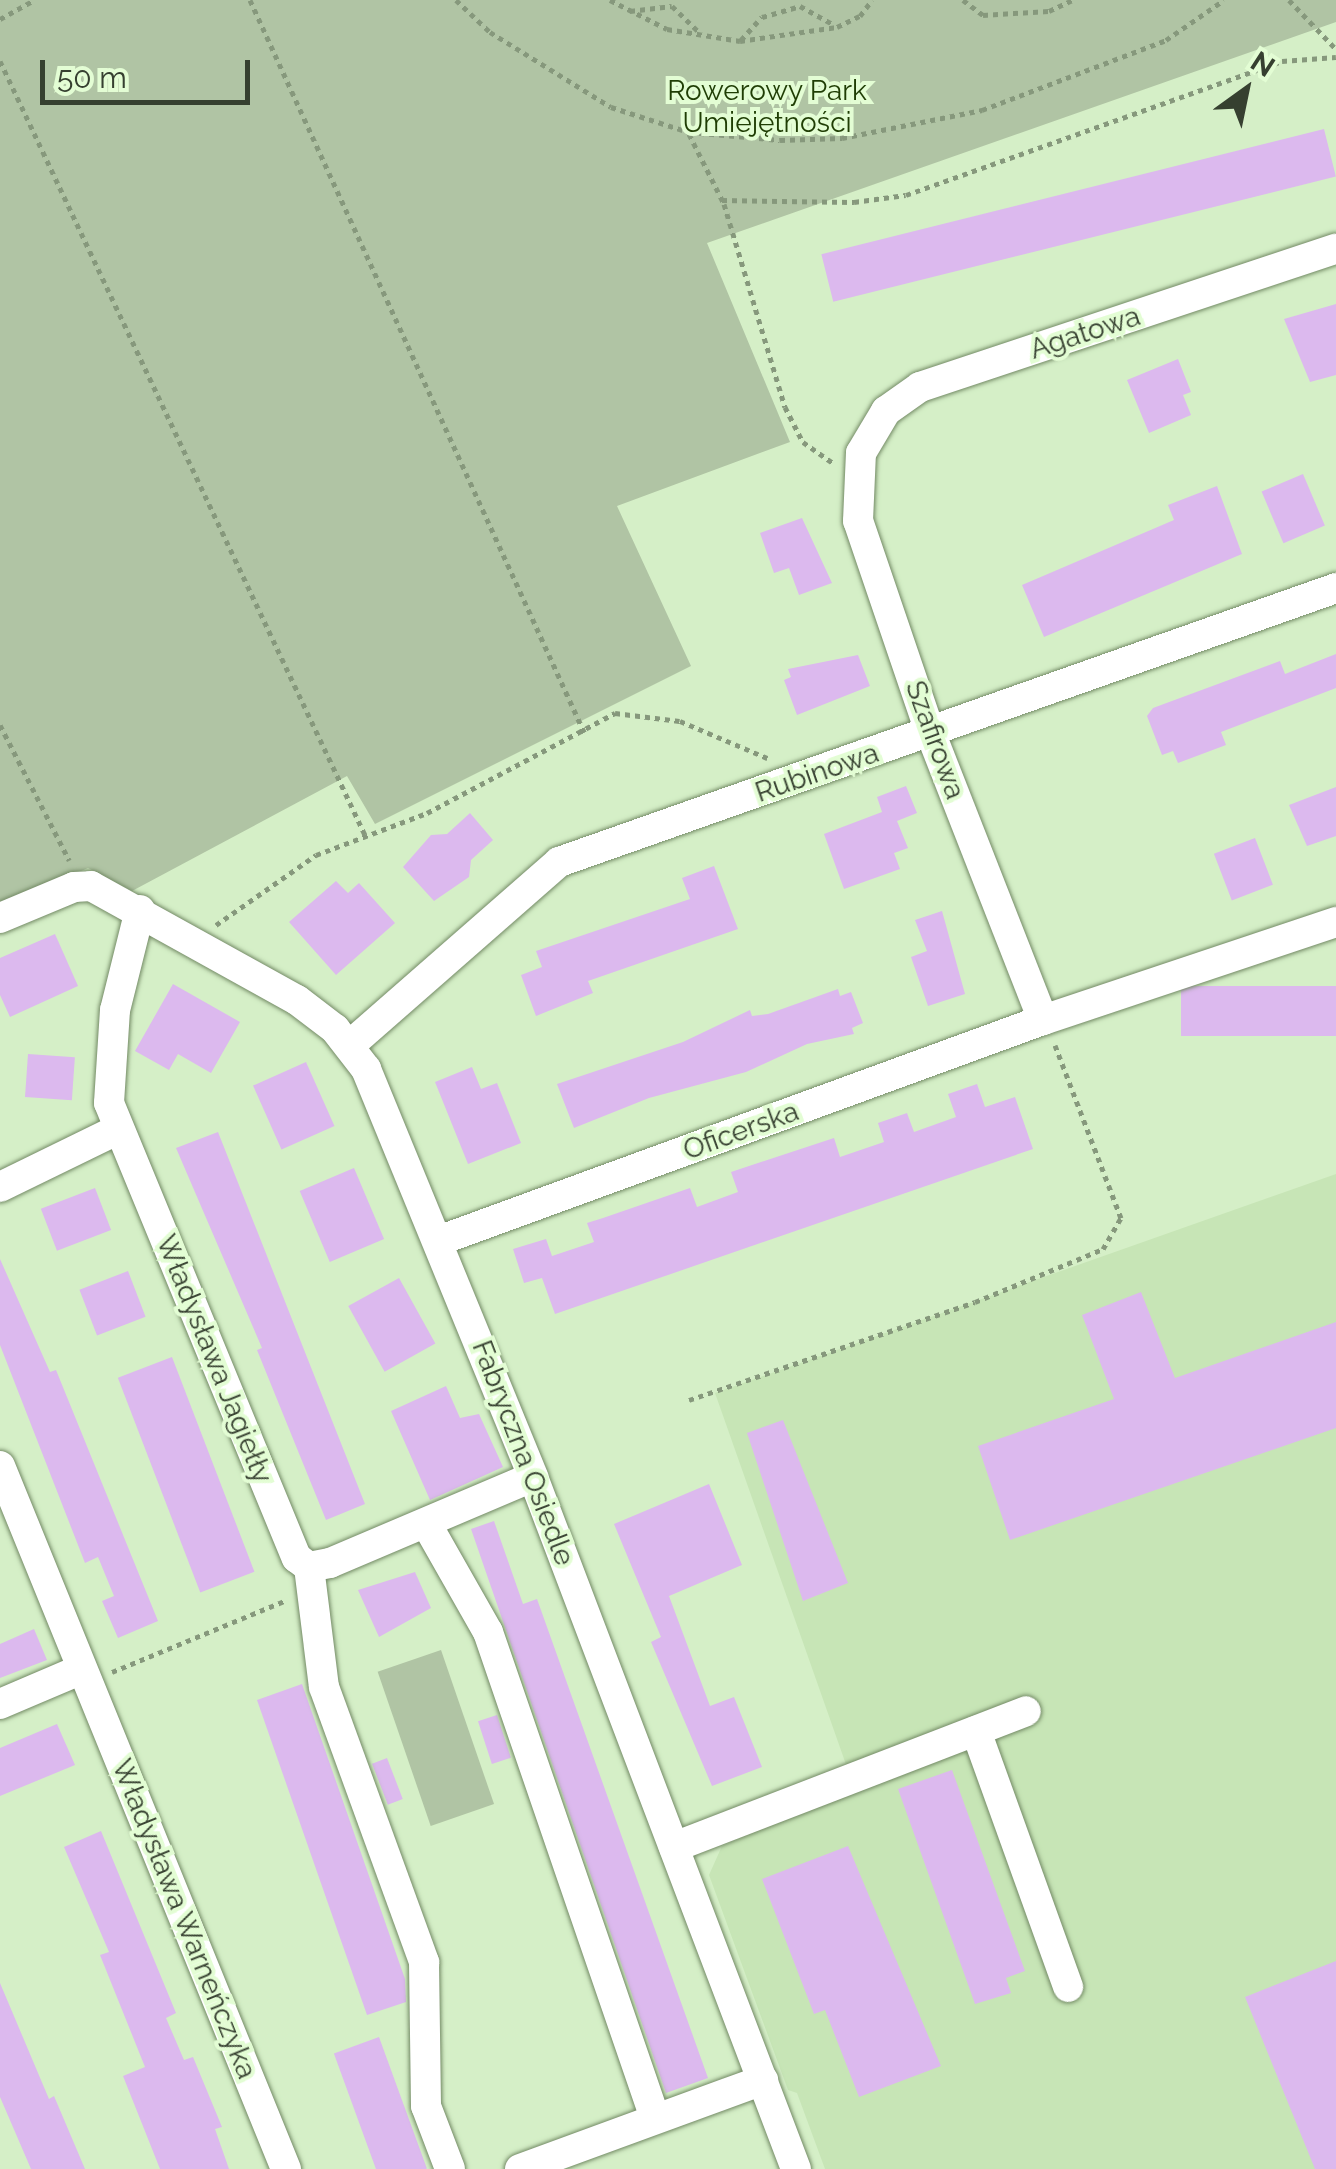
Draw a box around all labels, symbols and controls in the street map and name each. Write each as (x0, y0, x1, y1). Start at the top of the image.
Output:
scale bar (45, 40, 255, 102)
north arrow (1196, 40, 1296, 140)
text: N (1245, 45, 1281, 84)
text: 50 m (57, 60, 127, 95)
park label: Rowerowy Park Umiejętności (667, 74, 867, 140)
street label: Agatowa (1026, 299, 1144, 367)
street label: Szafirowa (898, 676, 972, 804)
street label: Rubinowa (751, 736, 883, 810)
street label: Oficerska (679, 1095, 803, 1167)
street label: Władysława Jagiełły (149, 1230, 279, 1488)
street label: Fabryczna Osiedle (465, 1336, 581, 1570)
street label: Władysława Warneńczyka (104, 1754, 264, 2084)

